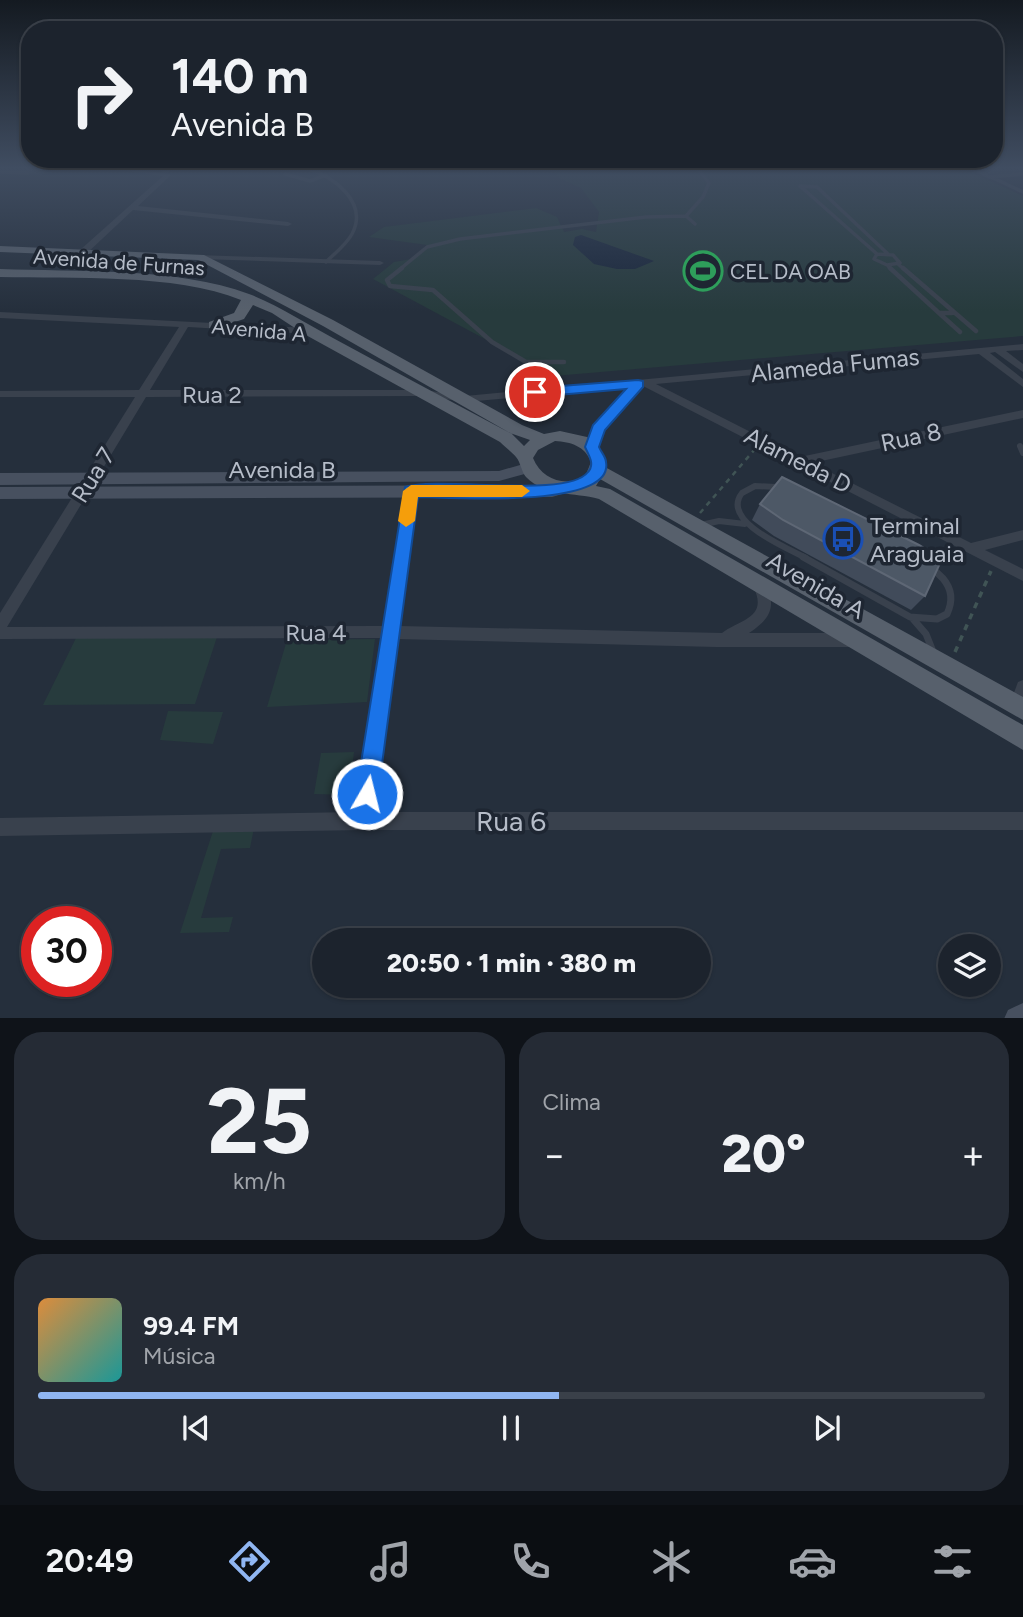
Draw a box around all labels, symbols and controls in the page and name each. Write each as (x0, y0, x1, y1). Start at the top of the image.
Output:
text: 140 m (171, 46, 309, 105)
icon: right (56, 49, 147, 140)
text: Avenida B (171, 106, 314, 144)
street label: Avenida de Furnas (32, 244, 206, 280)
sports icon: CEL DA OAB (682, 250, 724, 292)
place label: CEL DA OAB (730, 259, 851, 284)
street label: Avenida A (211, 313, 307, 347)
street label: Alameda Fumas (749, 342, 921, 388)
pin (505, 362, 565, 422)
icon: arrive (516, 373, 554, 411)
street label: Rua 2 (182, 380, 242, 409)
street label: Rua 8 (878, 416, 944, 458)
street label: Alameda D (740, 421, 856, 499)
street label: Rua 7 (65, 442, 121, 508)
street label: Avenida B (228, 455, 336, 484)
place label: Terminal Araguaia (870, 511, 964, 568)
bus stop icon: Terminal Araguaia (822, 518, 864, 560)
street label: Avenida A (762, 545, 871, 625)
street label: Rua 4 (285, 618, 347, 647)
position arrow (330, 757, 404, 831)
street label: Rua 6 (476, 804, 546, 838)
speed limit sign: 30 (21, 906, 112, 997)
map controls (938, 934, 1001, 997)
button: layers (938, 934, 1001, 997)
text: 20:50 · 1 min · 380 m (387, 947, 636, 979)
text: 25 (206, 1067, 312, 1176)
text: Clima (543, 1088, 601, 1116)
text: 20° (722, 1123, 806, 1185)
text: − (543, 1132, 566, 1178)
text: + (961, 1132, 985, 1178)
text: km/h (233, 1167, 286, 1195)
text: 99.4 FM (143, 1310, 239, 1342)
text: Música (143, 1342, 216, 1370)
icon: previous (177, 1409, 215, 1447)
icon: pause (492, 1409, 530, 1447)
icon: next (808, 1409, 846, 1447)
icon: directions (225, 1537, 274, 1586)
icon: music (366, 1537, 415, 1586)
icon: phone (506, 1537, 555, 1586)
icon: climate (647, 1537, 696, 1586)
icon: car (788, 1537, 837, 1586)
icon: filters (928, 1537, 977, 1586)
text: 20:49 (46, 1542, 134, 1580)

